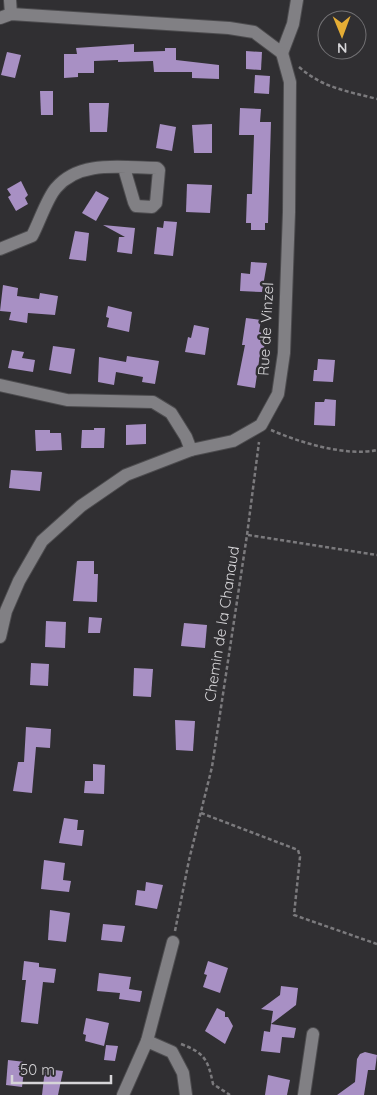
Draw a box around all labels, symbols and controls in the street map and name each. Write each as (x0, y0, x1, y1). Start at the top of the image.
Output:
north arrow (317, 10, 367, 60)
text: N (337, 39, 348, 57)
street label: Rue de Vinzel (254, 282, 277, 376)
street label: Chemin de la Chanaud (200, 545, 243, 703)
scale bar (12, 1052, 111, 1084)
text: 50 m (20, 1060, 55, 1079)

